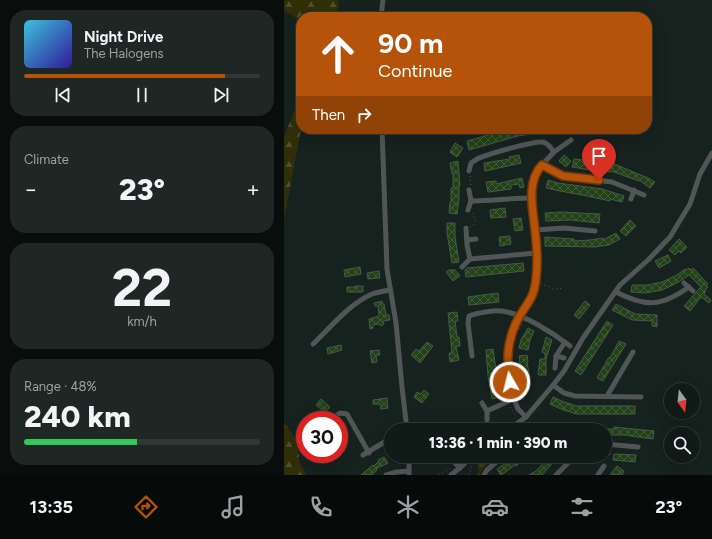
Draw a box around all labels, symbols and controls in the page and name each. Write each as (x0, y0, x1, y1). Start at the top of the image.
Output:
text: 90 m (378, 26, 443, 60)
text: Night Drive (84, 28, 163, 46)
icon: ahead (312, 28, 364, 80)
text: The Halogens (84, 46, 164, 61)
text: Continue (378, 60, 452, 82)
icon: previous (52, 84, 74, 106)
icon: pause (131, 84, 153, 106)
icon: next (210, 84, 232, 106)
icon: right (353, 104, 375, 126)
text: Then (312, 106, 345, 124)
pin (582, 139, 616, 180)
icon: arrive (588, 145, 610, 167)
text: Climate (24, 152, 69, 167)
text: 23° (119, 171, 165, 208)
text: − (24, 176, 38, 203)
text: + (246, 176, 260, 203)
text: 22 (112, 257, 172, 319)
text: km/h (127, 314, 157, 329)
position arrow (489, 361, 531, 403)
text: Range · 48% (24, 379, 97, 394)
north arrow (664, 383, 700, 419)
map controls (664, 383, 700, 463)
text: 240 km (24, 398, 131, 435)
speed limit sign: 30 (296, 411, 348, 463)
button: search (664, 427, 700, 463)
text: 13:36 · 1 min · 390 m (429, 434, 567, 452)
icon: directions (132, 493, 160, 521)
icon: music (219, 493, 247, 521)
icon: phone (307, 493, 335, 521)
icon: climate (394, 493, 422, 521)
icon: car (481, 493, 509, 521)
icon: filters (568, 493, 596, 521)
text: 13:35 (30, 496, 73, 518)
text: 23° (655, 496, 682, 518)

